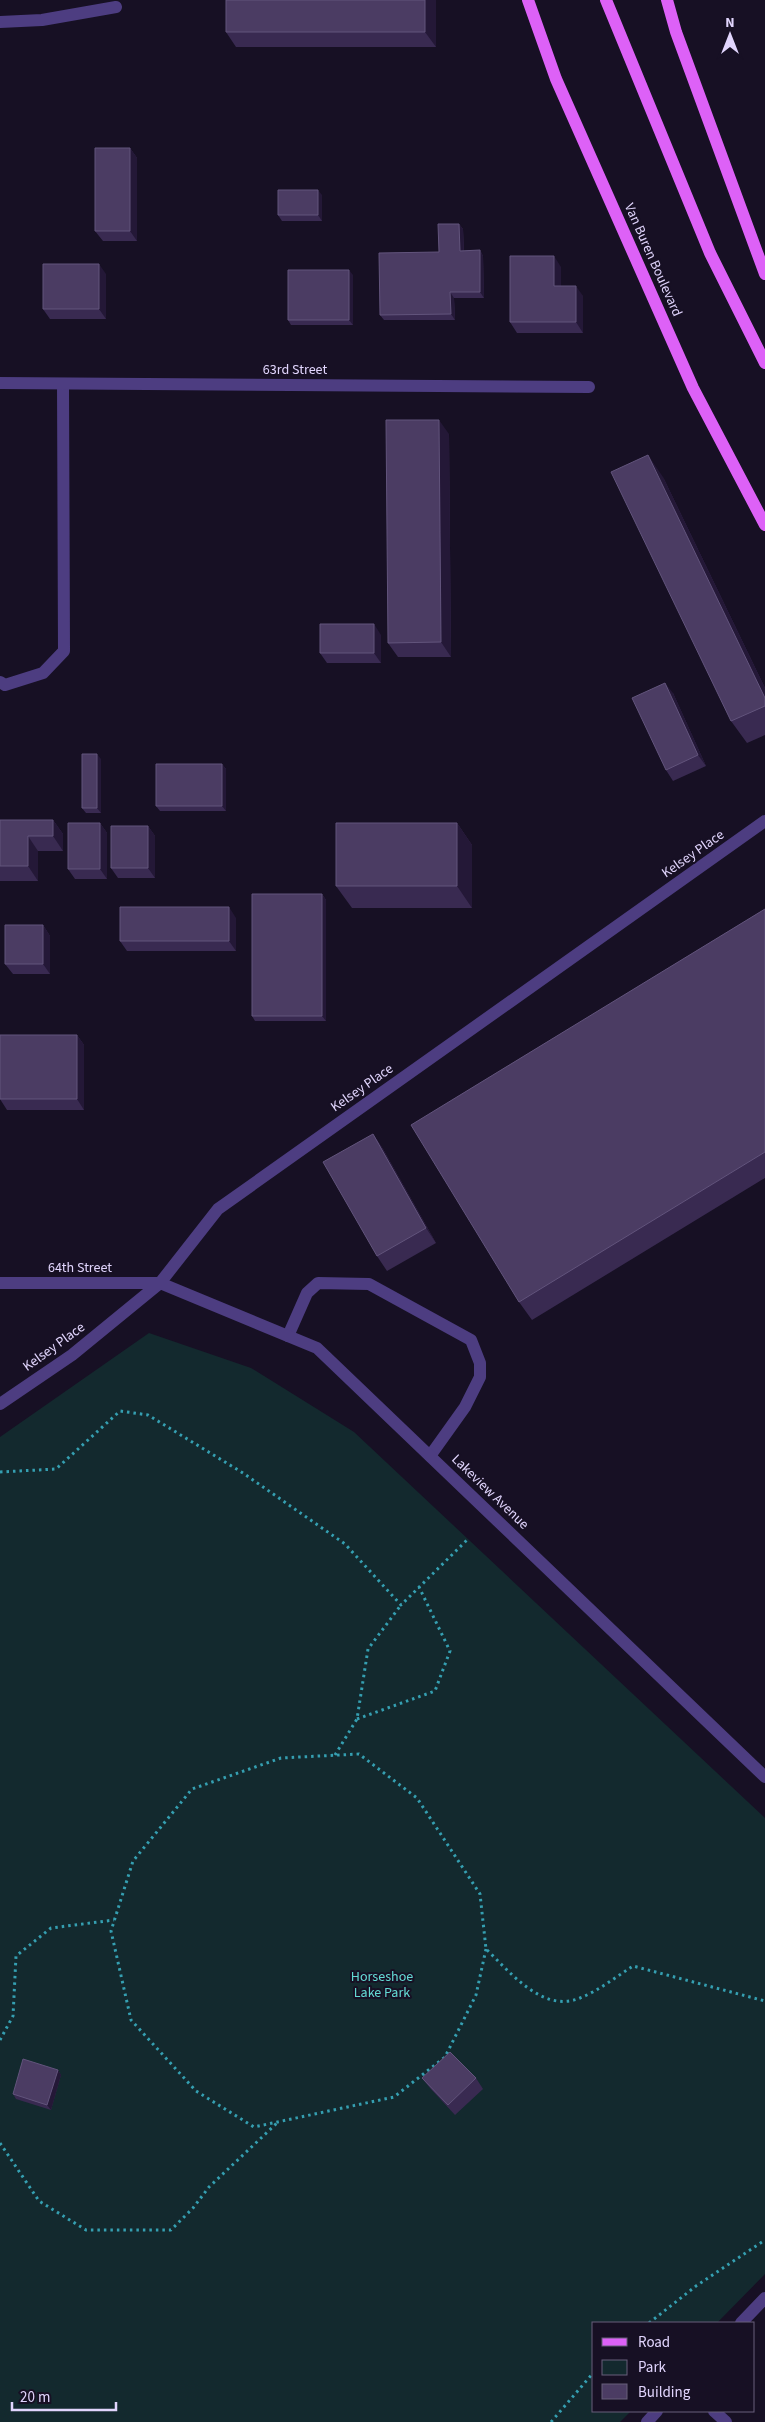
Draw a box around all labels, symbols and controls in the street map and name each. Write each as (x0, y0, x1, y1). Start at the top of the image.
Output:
north arrow (705, 10, 755, 60)
text: N (725, 13, 735, 33)
street label: Van Buren Boulevard (619, 200, 687, 320)
street label: 63rd Street (263, 360, 327, 380)
street label: Kelsey Place (658, 825, 728, 883)
street label: Kelsey Place (327, 1059, 397, 1117)
street label: 64th Street (48, 1258, 112, 1278)
street label: Kelsey Place (19, 1318, 89, 1376)
street label: Lakeview Avenue (447, 1450, 533, 1534)
park label: Horseshoe Lake Park (351, 1967, 413, 2003)
legend (592, 2322, 755, 2412)
text: Road (638, 2332, 670, 2353)
text: Park (638, 2357, 667, 2378)
scale bar (12, 2380, 116, 2412)
text: Building (638, 2382, 691, 2403)
text: 20 m (20, 2387, 50, 2408)

